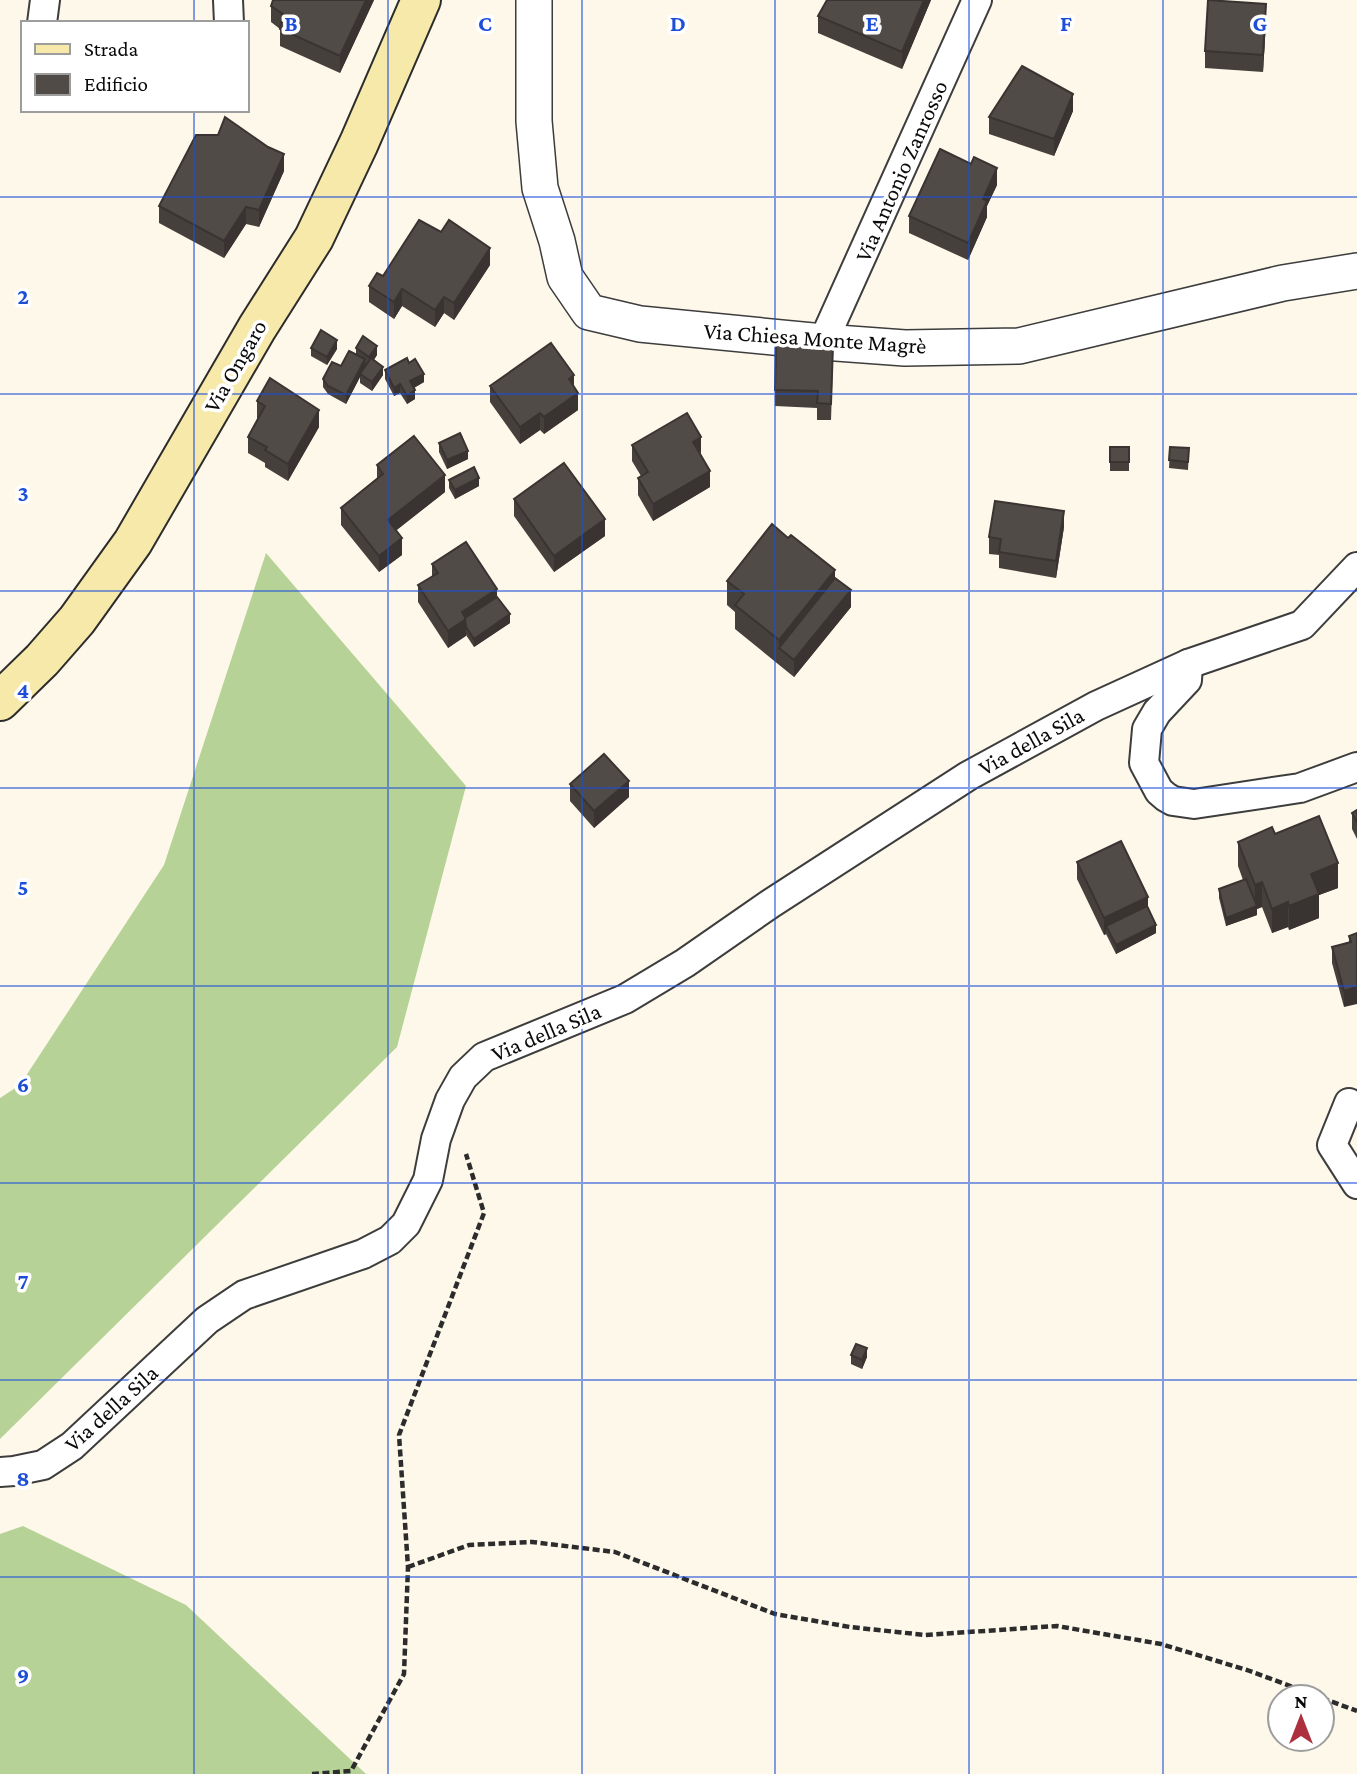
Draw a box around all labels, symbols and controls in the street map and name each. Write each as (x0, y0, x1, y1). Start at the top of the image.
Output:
text: B (284, 10, 298, 36)
text: C (478, 10, 492, 36)
text: D (670, 10, 686, 36)
text: E (865, 10, 879, 36)
text: F (1060, 10, 1072, 36)
text: G (1253, 10, 1268, 36)
legend (21, 21, 248, 112)
text: Strada (84, 37, 139, 61)
text: Edificio (84, 72, 148, 96)
street label: Via Antonio Zanrosso (849, 76, 953, 266)
text: 2 (17, 283, 29, 309)
street label: Via Ongaro (198, 315, 272, 417)
street label: Via Chiesa Monte Magrè (703, 317, 927, 359)
text: 3 (17, 480, 29, 506)
text: 4 (17, 677, 29, 703)
street label: Via della Sila (974, 701, 1089, 781)
text: 5 (17, 874, 29, 900)
street label: Via della Sila (487, 997, 605, 1067)
text: 6 (17, 1071, 29, 1097)
text: 7 (17, 1268, 29, 1294)
street label: Via della Sila (59, 1359, 163, 1457)
text: 8 (16, 1465, 30, 1491)
text: 9 (17, 1662, 29, 1688)
north arrow (1266, 1683, 1336, 1753)
text: N (1295, 1691, 1308, 1712)

